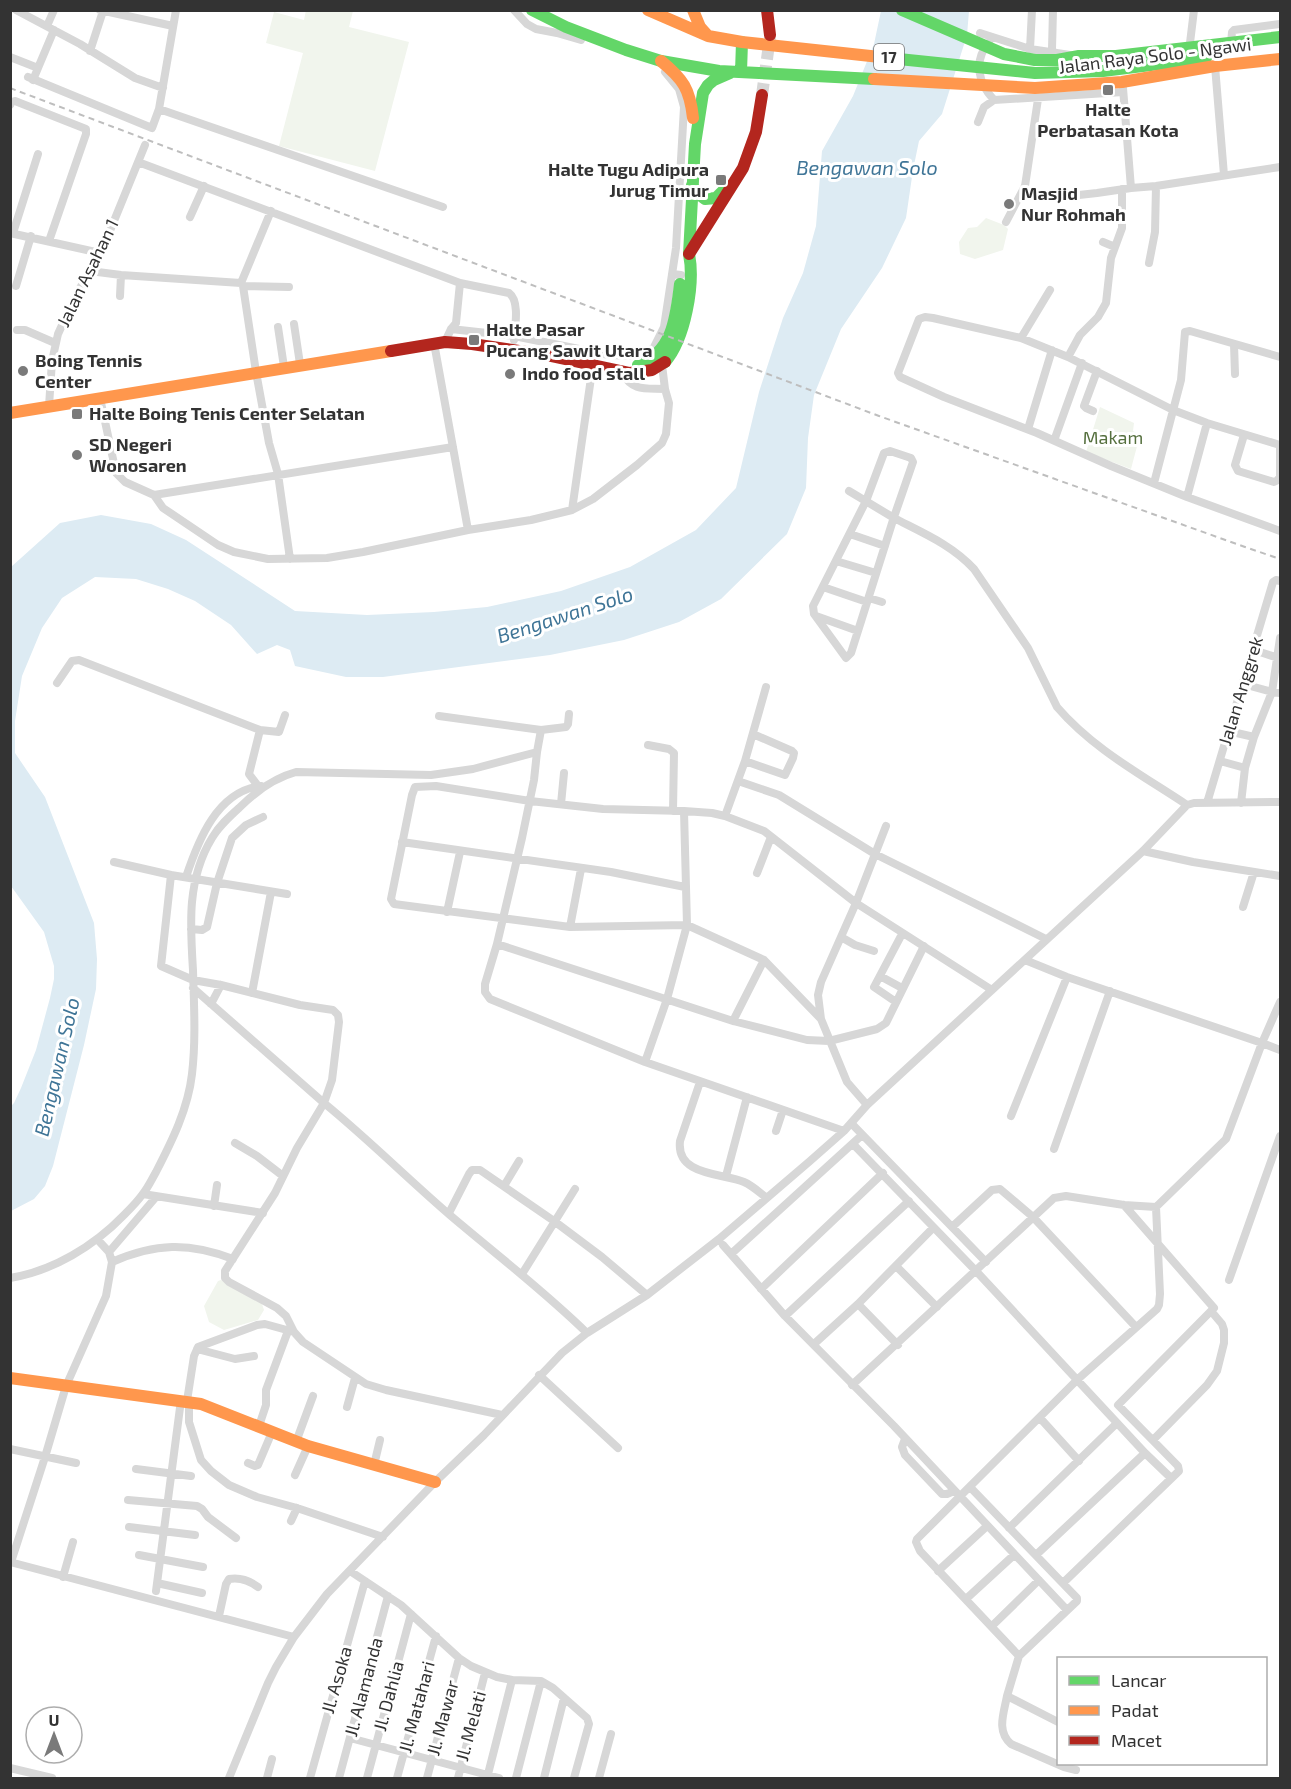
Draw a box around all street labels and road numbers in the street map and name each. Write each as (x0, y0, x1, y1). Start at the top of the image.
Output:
street label: Jalan Raya Solo - Ngawi (1057, 32, 1252, 78)
road number: 17 (874, 44, 904, 70)
street label: Jalan Asahan 1 (51, 215, 123, 330)
street label: Jalan Anggrek (1213, 634, 1267, 748)
street label: Jl. Alamanda (339, 1635, 387, 1739)
street label: Jl. Asoka (316, 1644, 356, 1716)
street label: Jl. Dahlia (368, 1658, 408, 1733)
street label: Jl. Matahari (393, 1658, 439, 1755)
street label: Jl. Mawar (421, 1678, 463, 1758)
street label: Jl. Melati (450, 1688, 490, 1763)

